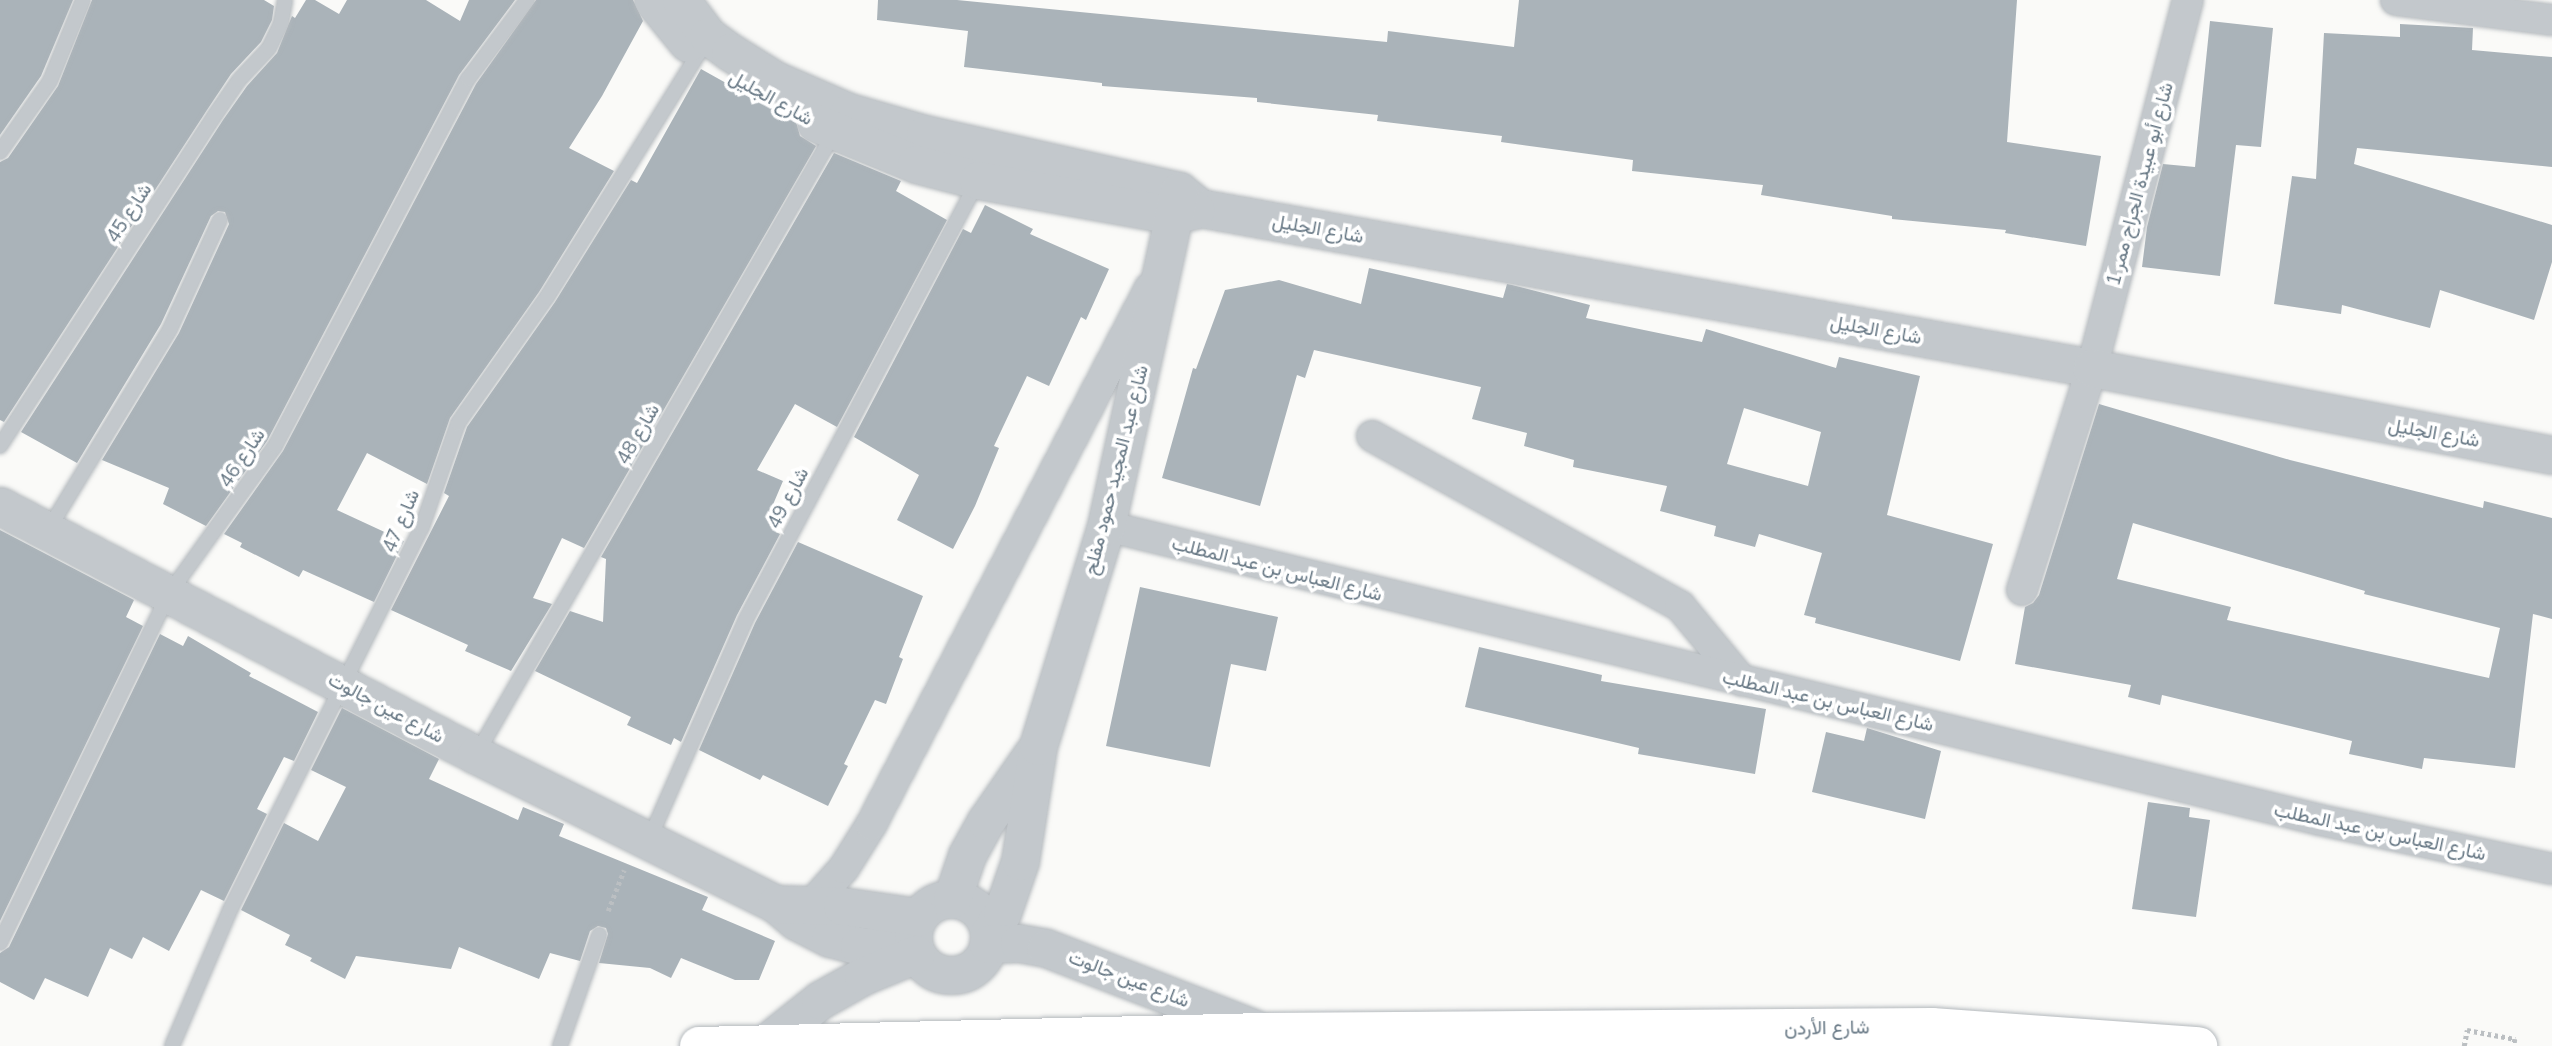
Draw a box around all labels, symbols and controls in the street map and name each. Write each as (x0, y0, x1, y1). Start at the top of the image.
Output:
street label: شارع الجليل (725, 66, 817, 130)
street label: شارع أبو عبيدة الجراح ممر 1 (2102, 80, 2178, 288)
street label: شارع 45 (101, 179, 157, 247)
street label: شارع الجليل (1271, 210, 1365, 248)
street label: شارع الجليل (1829, 311, 1923, 349)
street label: شارع عبد المجيد حمود مفلح (1079, 363, 1153, 577)
street label: شارع 48 (612, 400, 664, 468)
street label: شارع الجليل (2387, 414, 2481, 452)
street label: شارع 46 (214, 424, 270, 492)
street label: شارع 49 (762, 464, 814, 532)
street label: شارع 47 (378, 486, 424, 556)
street label: شارع العباس بن عبد المطلب (1169, 532, 1385, 606)
street label: شارع العباس بن عبد المطلب (1720, 666, 1936, 736)
street label: شارع عين جالوت (324, 668, 448, 748)
street label: شارع العباس بن عبد المطلب (2272, 798, 2488, 866)
street label: شارع عين جالوت (1065, 946, 1193, 1012)
street label: شارع الأردن (1784, 1016, 1870, 1040)

